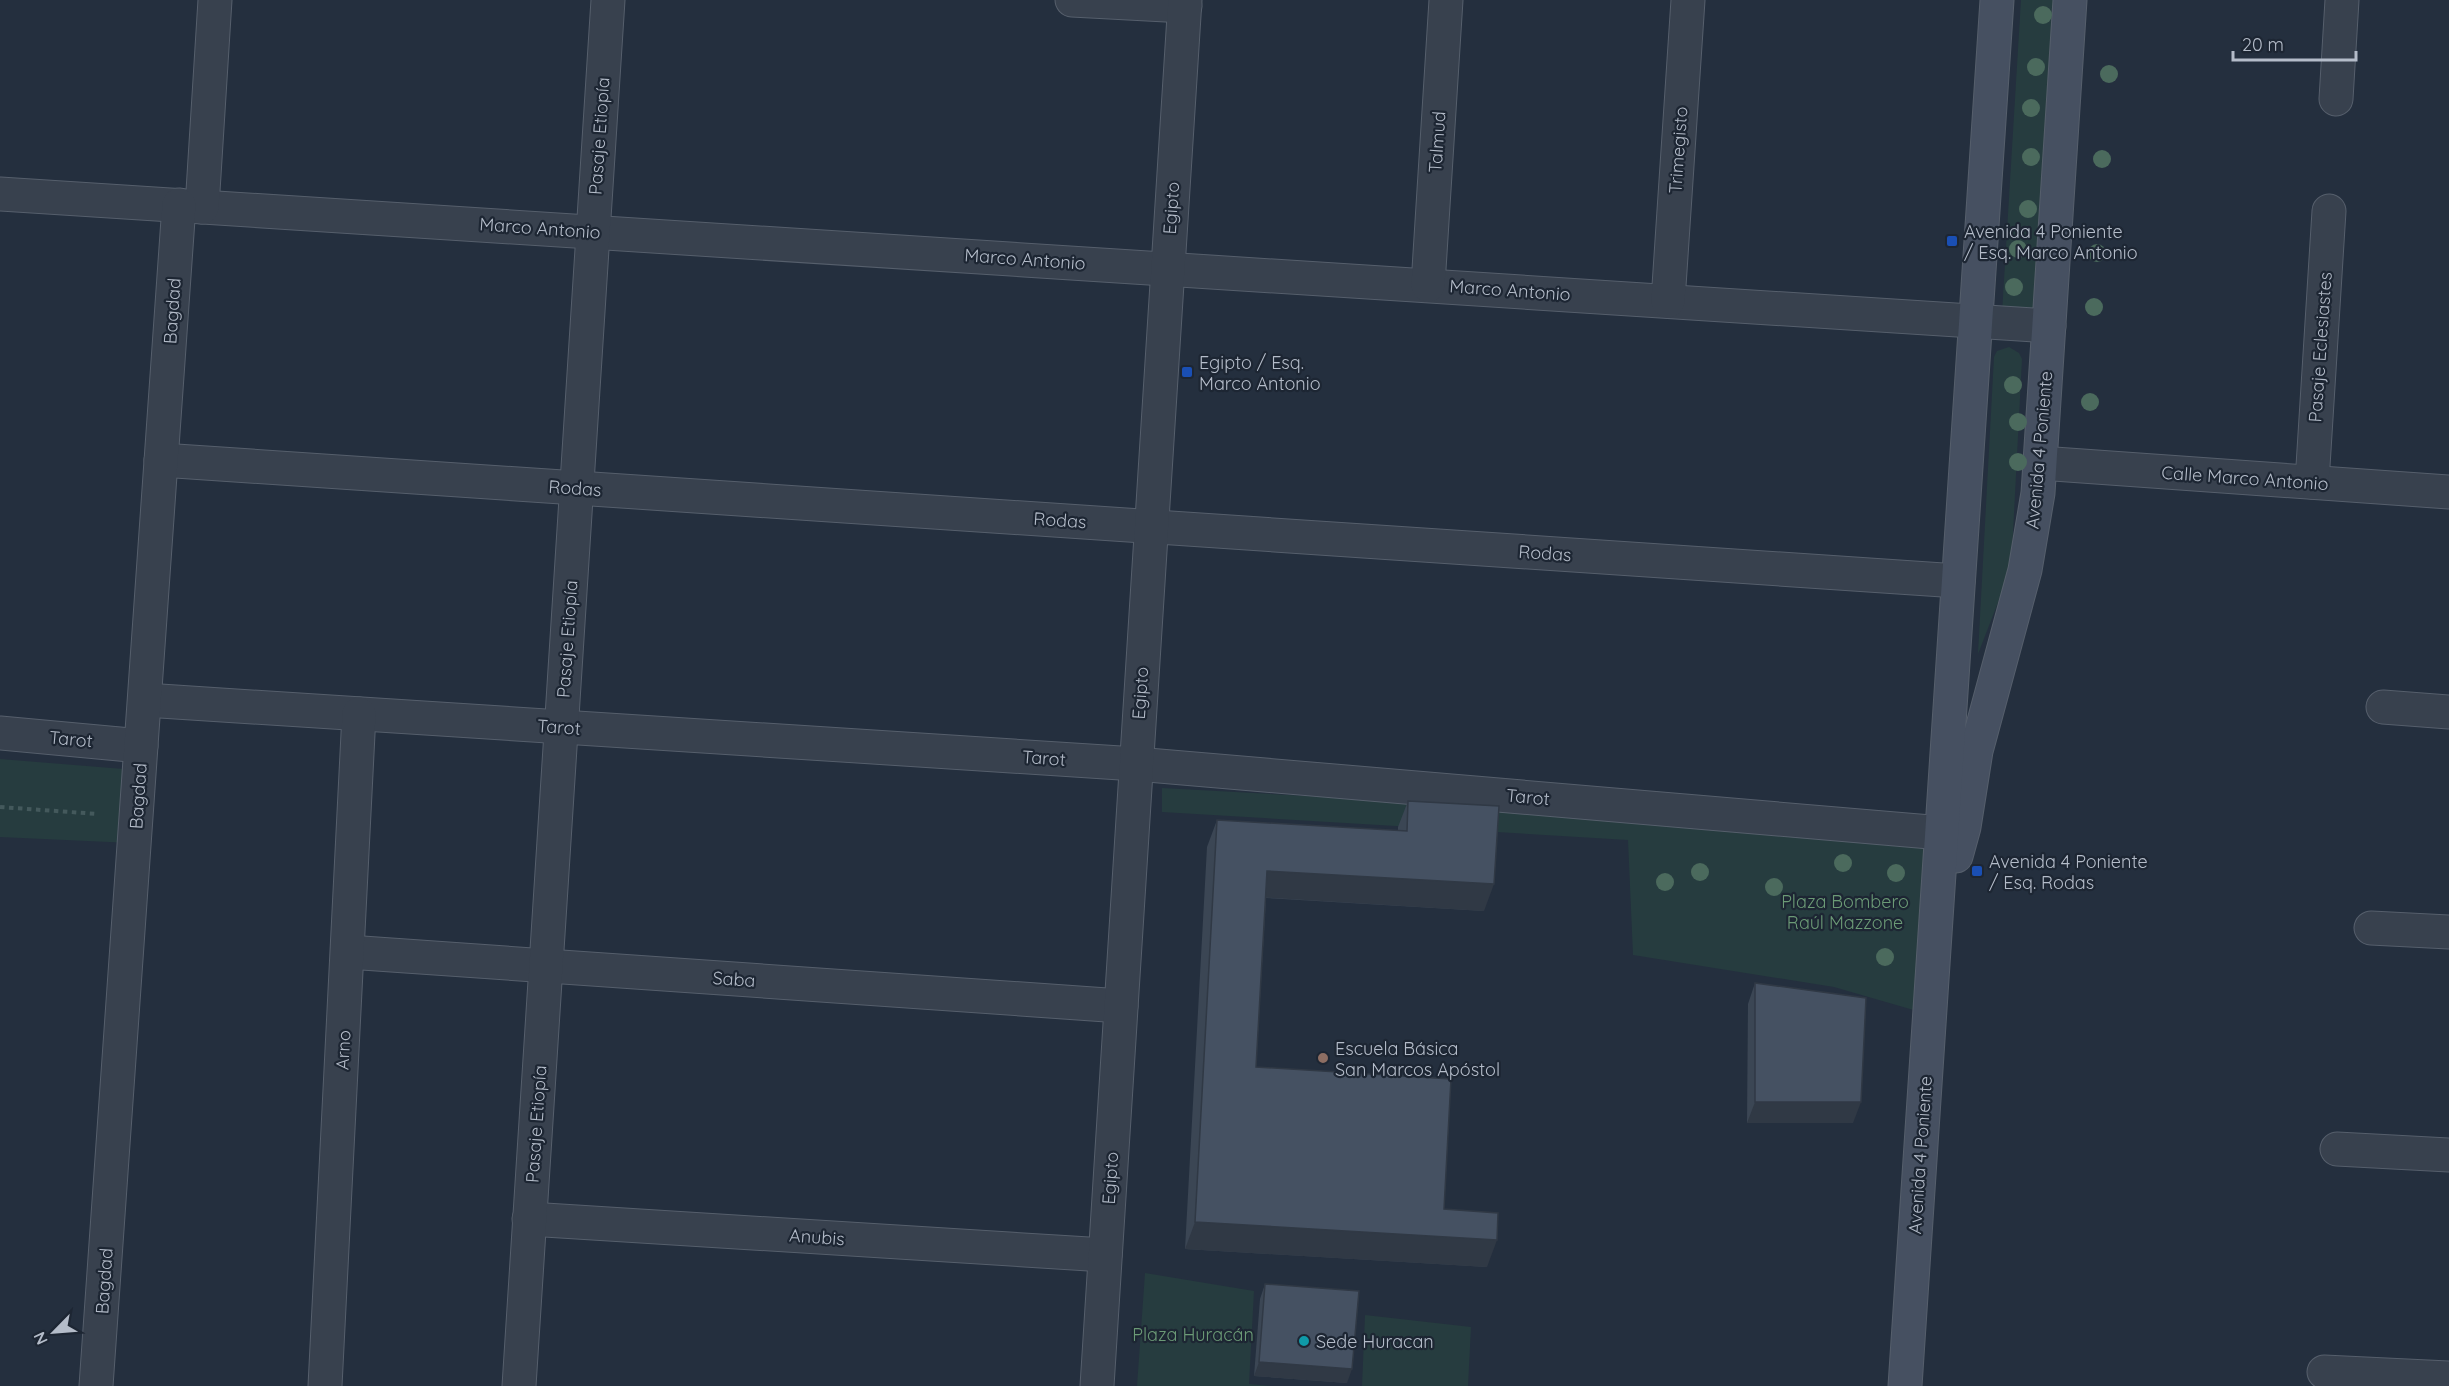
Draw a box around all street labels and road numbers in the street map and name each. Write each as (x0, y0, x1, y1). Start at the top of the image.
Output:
street label: Pasaje Etiopía (583, 76, 615, 196)
street label: Trimegisto (1663, 106, 1693, 194)
street label: Talmud (1423, 110, 1451, 174)
street label: Egipto (1158, 181, 1184, 235)
street label: Marco Antonio (479, 212, 601, 244)
street label: Marco Antonio (964, 243, 1086, 275)
street label: Pasaje Eclesiastes (2303, 271, 2337, 423)
street label: Marco Antonio (1449, 274, 1571, 306)
street label: Bagdad (158, 277, 186, 345)
street label: Avenida 4 Poniente (2021, 370, 2057, 530)
street label: Calle Marco Antonio (2161, 461, 2329, 495)
street label: Rodas (548, 475, 602, 501)
street label: Rodas (1033, 507, 1087, 533)
street label: Rodas (1518, 540, 1572, 566)
street label: Pasaje Etiopía (551, 579, 583, 699)
street label: Egipto (1127, 666, 1153, 720)
street label: Tarot (537, 714, 581, 740)
street label: Tarot (48, 726, 94, 752)
street label: Tarot (1022, 745, 1066, 771)
street label: Bagdad (124, 762, 152, 830)
street label: Tarot (1505, 784, 1551, 810)
street label: Saba (712, 966, 756, 992)
street label: Arno (330, 1029, 356, 1071)
street label: Pasaje Etiopía (520, 1064, 552, 1184)
street label: Avenida 4 Poniente (1903, 1075, 1937, 1235)
street label: Egipto (1097, 1151, 1123, 1205)
street label: Anubis (789, 1224, 845, 1250)
street label: Bagdad (90, 1247, 118, 1315)

